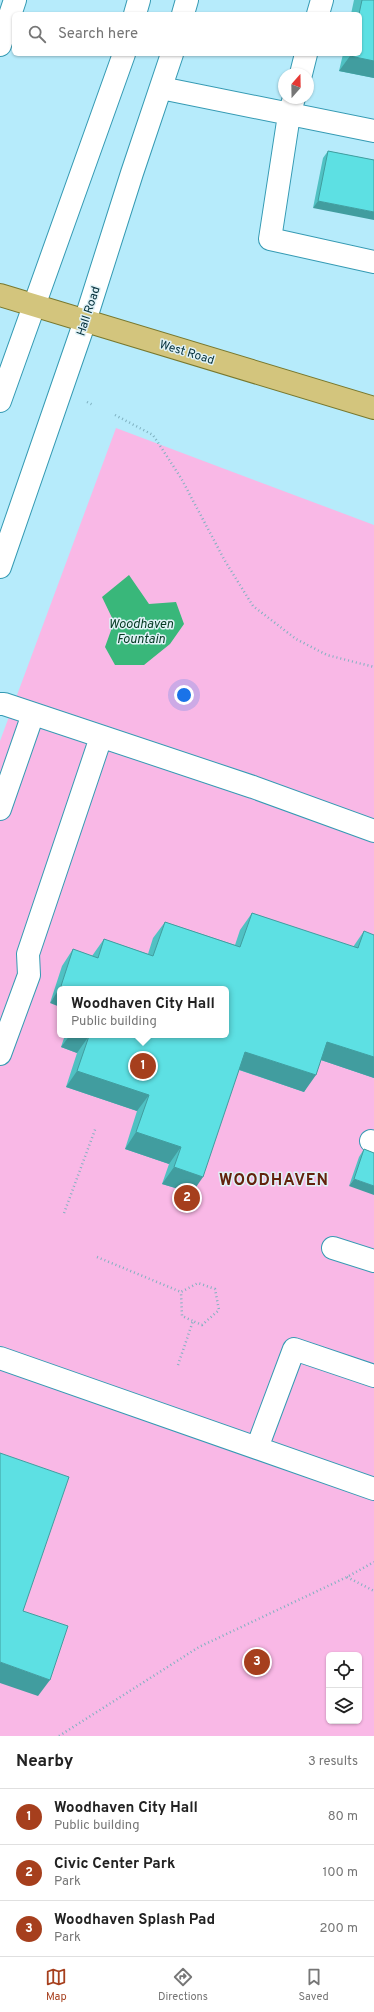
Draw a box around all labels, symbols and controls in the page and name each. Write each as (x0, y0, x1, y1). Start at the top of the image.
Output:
search box (12, 12, 362, 56)
icon: search (26, 23, 48, 45)
text: Search here (58, 25, 138, 44)
north arrow (278, 68, 314, 104)
street label: Hall Road (73, 284, 104, 338)
street label: West Road (157, 337, 216, 369)
water label: Woodhaven Fountain (109, 617, 173, 648)
your location (174, 685, 194, 705)
popup (57, 986, 229, 1038)
text: Woodhaven City Hall (71, 995, 215, 1014)
text: Public building (71, 1014, 157, 1030)
pin: 1 (130, 1051, 156, 1081)
district label: WOODHAVEN (219, 1171, 329, 1191)
pin: 2 (174, 1183, 200, 1213)
pin: 3 (244, 1647, 270, 1677)
map controls (326, 1652, 362, 1724)
button: locate (326, 1652, 362, 1688)
button: layers (326, 1688, 362, 1724)
text: Nearby (16, 1751, 73, 1773)
text: 3 results (308, 1754, 358, 1770)
text: Woodhaven City Hall (54, 1799, 198, 1818)
text: 1 (26, 1809, 32, 1825)
text: 80 m (328, 1809, 358, 1825)
text: Public building (54, 1818, 140, 1834)
text: Civic Center Park (54, 1855, 175, 1874)
text: 2 (25, 1865, 33, 1881)
text: 100 m (322, 1865, 358, 1881)
text: Park (54, 1874, 81, 1890)
text: Woodhaven Splash Pad (54, 1911, 215, 1930)
text: 3 (25, 1921, 33, 1937)
text: 200 m (319, 1921, 358, 1937)
text: Park (54, 1930, 81, 1946)
tab: Map (45, 1966, 67, 2004)
tab: Directions (158, 1966, 208, 2004)
tab: Saved (298, 1966, 329, 2004)

